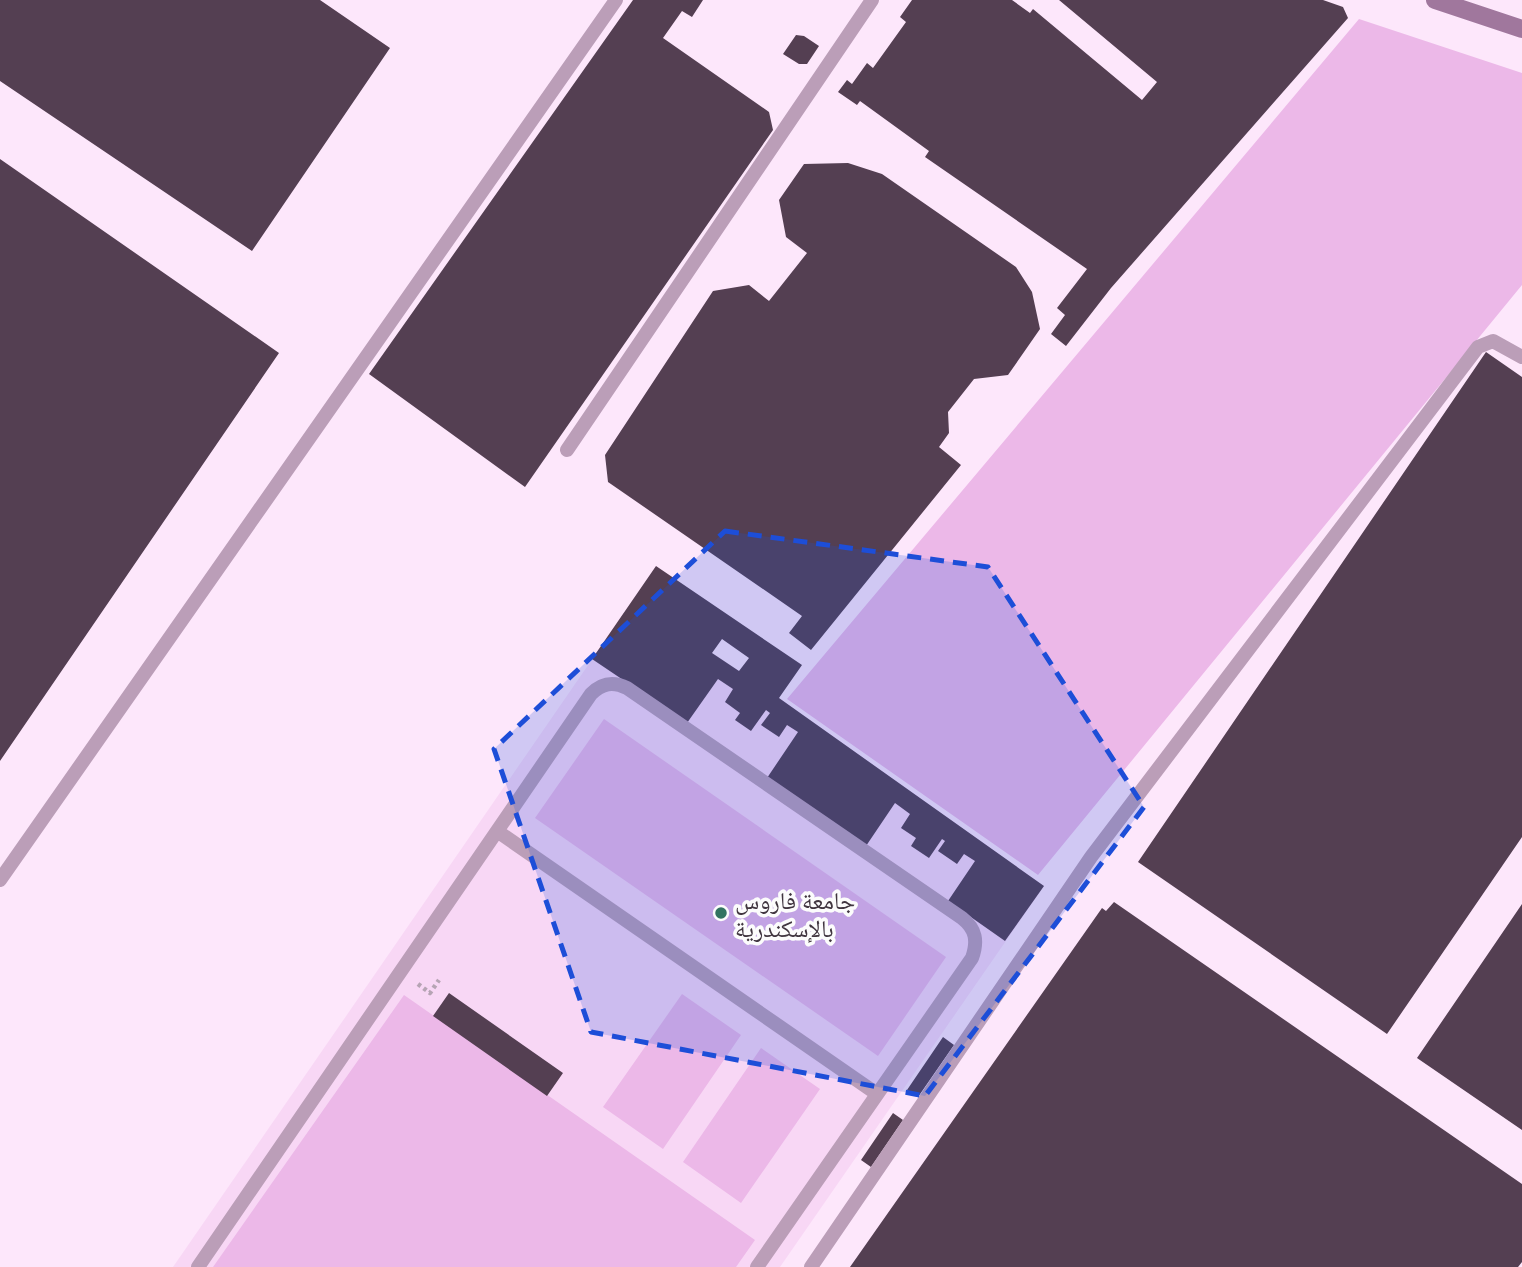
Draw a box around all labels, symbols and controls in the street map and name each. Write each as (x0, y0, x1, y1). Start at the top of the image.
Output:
place label: جامعة فاروس بالإسكندرية (735, 885, 855, 943)
marker: جامعة فاروس بالإسكندرية (713, 905, 729, 921)

